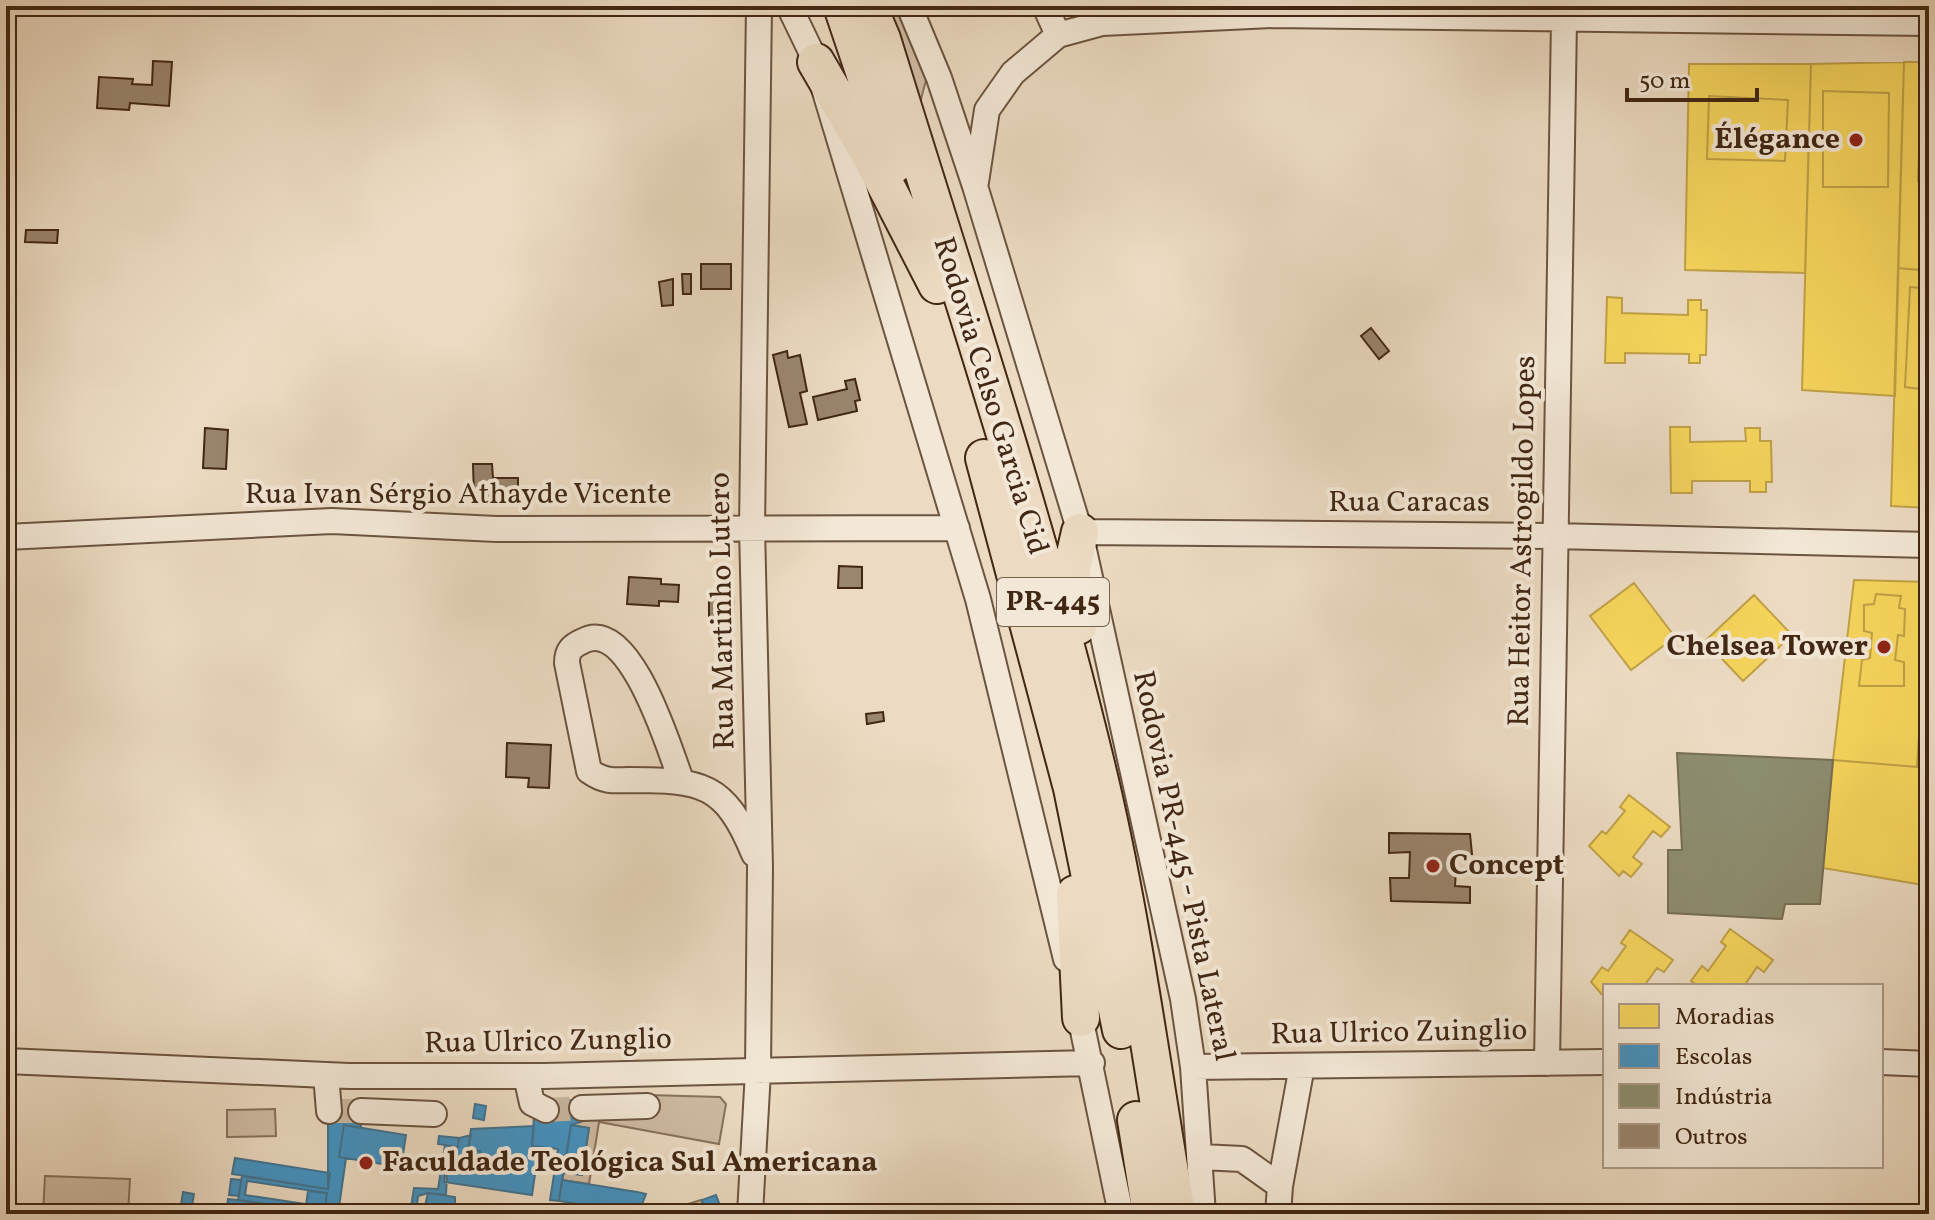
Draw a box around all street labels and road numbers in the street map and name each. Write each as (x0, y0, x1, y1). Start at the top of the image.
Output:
street label: Rodovia Celso Garcia Cid (922, 232, 1058, 560)
street label: Rua Heitor Astrogildo Lopes (1499, 355, 1547, 727)
street label: Rua Martinho Lutero (700, 472, 746, 750)
street label: Rua Ivan Sérgio Athayde Vicente (245, 474, 671, 516)
street label: Rua Caracas (1328, 482, 1490, 524)
road number: PR-445 (997, 578, 1109, 626)
street label: Rodovia PR-445 - Pista Lateral (1121, 667, 1245, 1065)
street label: Rua Ulrico Zuinglio (1270, 1010, 1528, 1056)
street label: Rua Ulrico Zunglio (424, 1019, 672, 1065)

